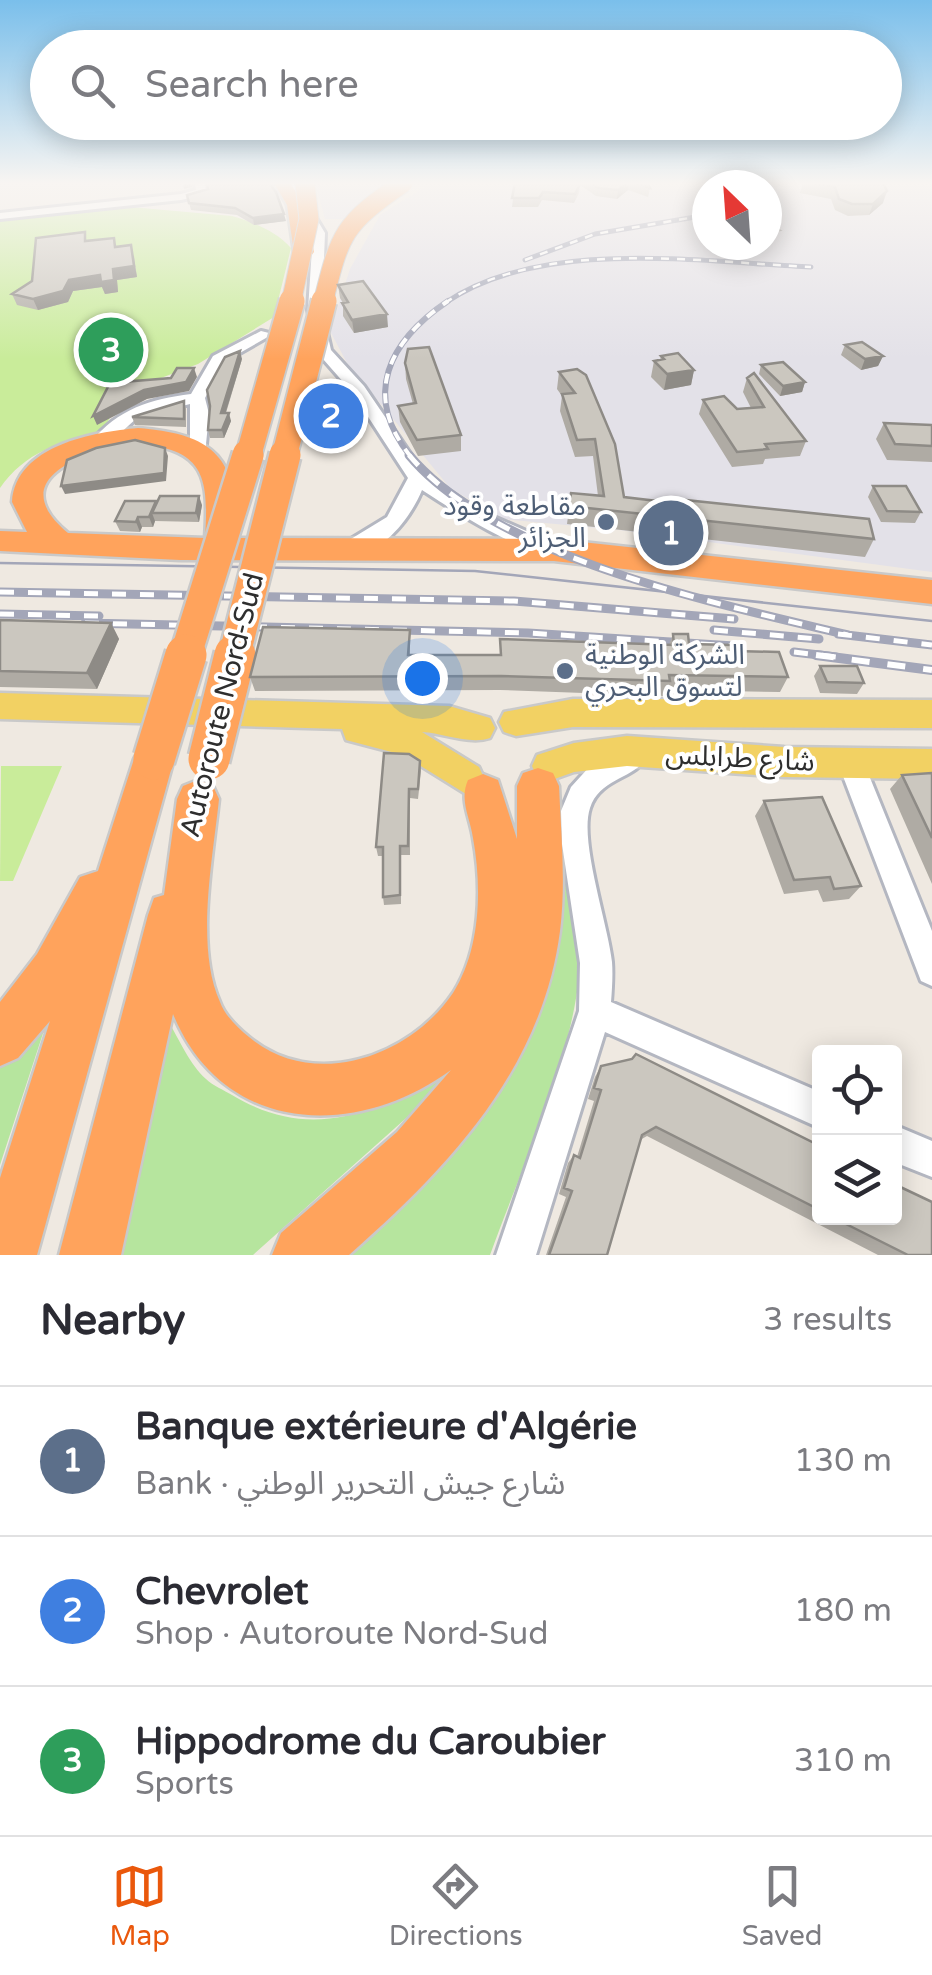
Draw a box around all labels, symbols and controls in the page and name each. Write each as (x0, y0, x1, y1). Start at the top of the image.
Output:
search box (30, 30, 902, 140)
icon: search (65, 58, 120, 113)
text: Search here (145, 62, 359, 108)
north arrow (692, 170, 782, 260)
pin: 3 (78, 312, 144, 388)
pin: 2 (298, 378, 364, 454)
place label: مقاطعة وقود الجزائر (443, 489, 586, 555)
pin: 1 (638, 496, 704, 570)
marker: مقاطعة وقود الجزائر (595, 511, 617, 533)
street label: Autoroute Nord-Sud (173, 569, 271, 841)
place label: الشركة الوطنية لتسوق البحري (585, 638, 745, 707)
your location (397, 653, 448, 704)
marker: الشركة الوطنية لتسوق البحري (554, 660, 576, 682)
street label: شارع طرابلس (664, 737, 815, 782)
map controls (812, 1045, 902, 1225)
button: locate (812, 1045, 902, 1135)
button: layers (812, 1135, 902, 1225)
text: Nearby (40, 1295, 185, 1346)
text: 3 results (763, 1301, 892, 1339)
text: Banque extérieure d'Algérie (135, 1404, 637, 1450)
text: 1 (62, 1442, 83, 1480)
text: 130 m (794, 1442, 892, 1480)
text: Bank · شارع جيش التحرير الوطني (135, 1465, 565, 1503)
text: Chevrolet (135, 1569, 309, 1615)
text: 2 (62, 1592, 83, 1630)
text: 180 m (794, 1592, 892, 1630)
text: Shop · Autoroute Nord-Sud (135, 1615, 548, 1653)
text: Hippodrome du Caroubier (135, 1719, 606, 1765)
text: 3 (62, 1742, 83, 1780)
text: 310 m (794, 1742, 892, 1780)
text: Sports (135, 1765, 234, 1803)
tab: Map (109, 1859, 170, 1953)
tab: Directions (389, 1859, 523, 1953)
tab: Saved (742, 1859, 823, 1953)

